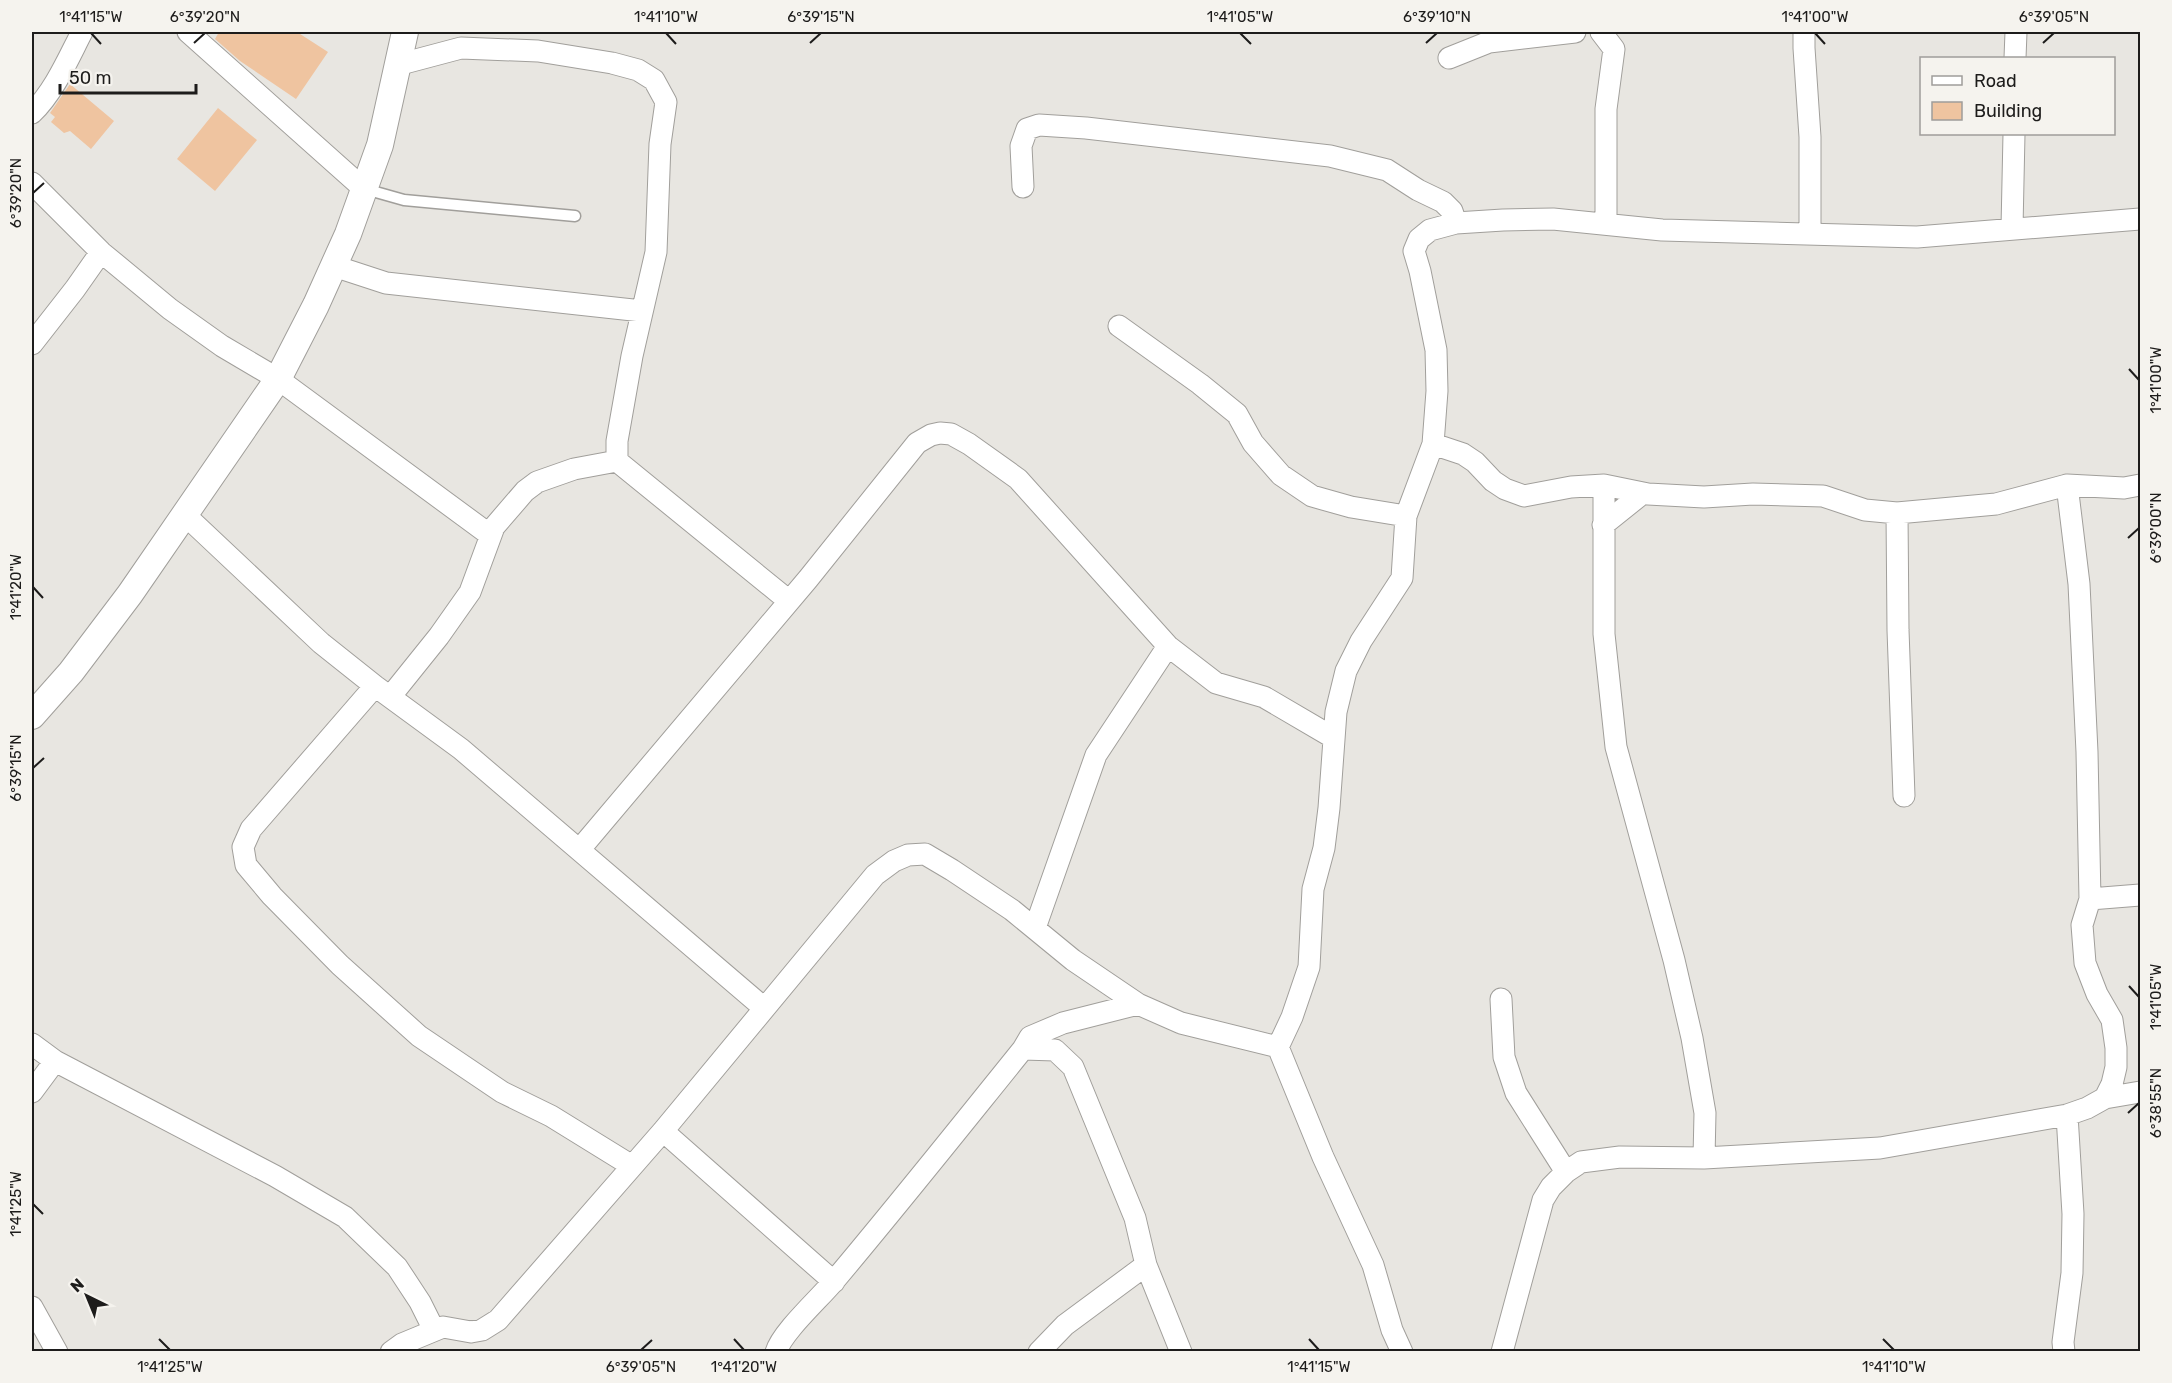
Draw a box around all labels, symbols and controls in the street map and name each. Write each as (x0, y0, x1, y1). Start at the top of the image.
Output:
text: 1°41'15"W (59, 8, 123, 26)
text: 6°39'20"N (170, 8, 240, 26)
text: 1°41'10"W (634, 8, 698, 26)
text: 6°39'15"N (787, 8, 855, 26)
text: 1°41'05"W (1207, 8, 1273, 26)
text: 6°39'10"N (1403, 8, 1471, 26)
text: 1°41'00"W (1782, 8, 1848, 26)
text: 6°39'05"N (2019, 8, 2089, 26)
scale bar (60, 57, 196, 95)
legend (1920, 57, 2115, 135)
text: 50 m (69, 67, 112, 89)
text: Road (1974, 70, 2017, 92)
text: Building (1974, 100, 2042, 122)
text: 6°39'20"N (7, 158, 25, 228)
text: 1°41'00"W (2147, 347, 2165, 413)
text: 6°39'00"N (2147, 492, 2165, 564)
text: 1°41'20"W (7, 554, 25, 620)
text: 6°39'15"N (7, 734, 25, 802)
text: 1°41'05"W (2147, 964, 2165, 1030)
text: 6°38'55"N (2147, 1068, 2165, 1138)
text: 1°41'25"W (7, 1171, 25, 1237)
north arrow (57, 1266, 117, 1326)
text: N (66, 1275, 88, 1296)
text: 1°41'25"W (137, 1358, 203, 1376)
text: 6°39'05"N (606, 1358, 676, 1376)
text: 1°41'20"W (711, 1358, 777, 1376)
text: 1°41'15"W (1287, 1358, 1351, 1376)
text: 1°41'10"W (1862, 1358, 1926, 1376)

